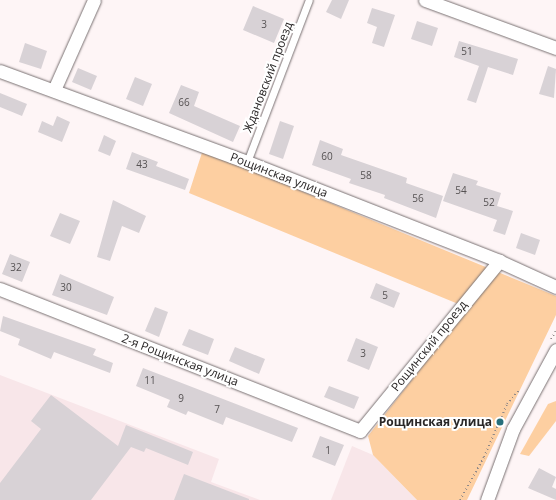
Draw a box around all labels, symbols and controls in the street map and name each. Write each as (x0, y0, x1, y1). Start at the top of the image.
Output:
house number: 3 (261, 19, 267, 31)
street label: Ждановский проезд (240, 20, 296, 134)
house number: 51 (461, 46, 473, 58)
house number: 66 (178, 97, 190, 109)
street label: Рощинская улица (228, 150, 330, 200)
house number: 60 (321, 151, 333, 163)
house number: 43 (136, 159, 148, 171)
house number: 58 (360, 170, 372, 182)
house number: 54 (455, 185, 467, 197)
house number: 56 (412, 193, 424, 205)
house number: 52 (483, 197, 495, 209)
house number: 32 (10, 262, 22, 274)
house number: 30 (60, 282, 72, 294)
house number: 5 (382, 290, 388, 302)
street label: Рощинский проезд (388, 298, 470, 394)
street label: 2-я Рощинская улица (120, 331, 240, 389)
house number: 3 (360, 348, 366, 360)
house number: 11 (144, 375, 156, 387)
house number: 9 (178, 393, 184, 405)
house number: 7 (214, 404, 220, 416)
place label: Рощинская улица (379, 415, 492, 429)
marker: Рощинская улица (495, 417, 505, 427)
house number: 1 (325, 445, 331, 457)

